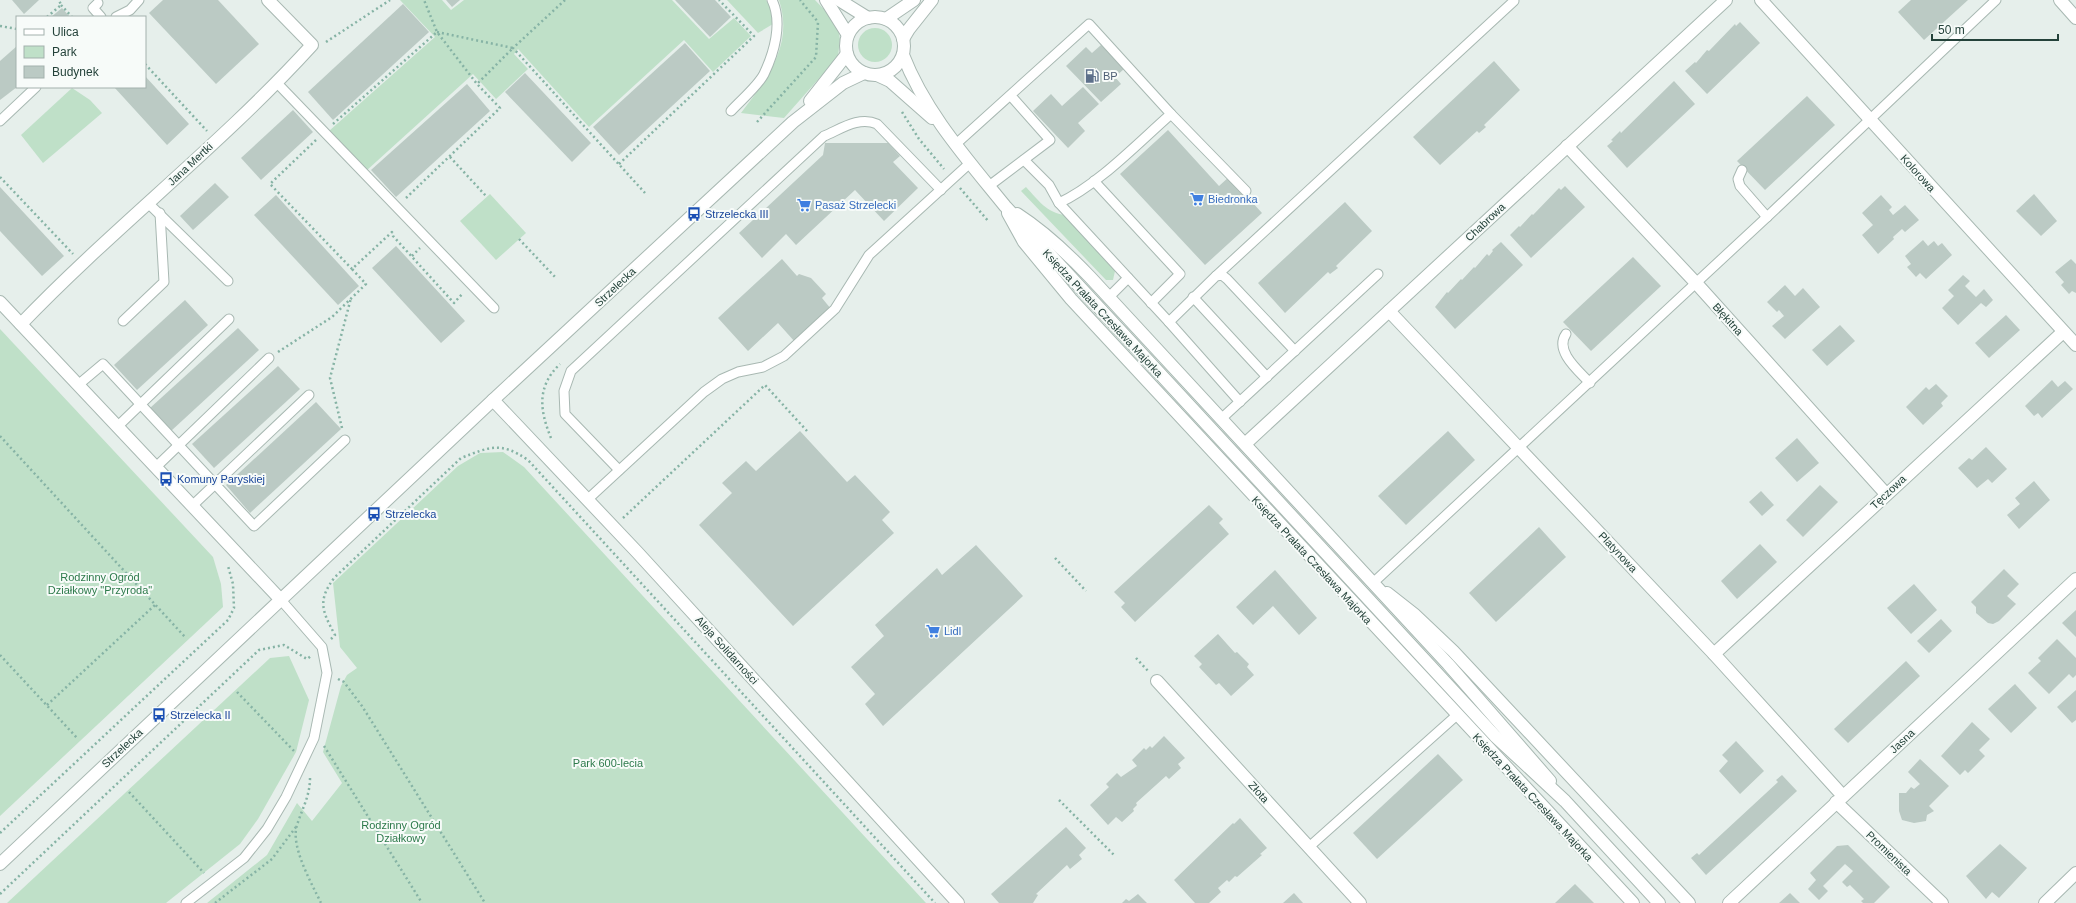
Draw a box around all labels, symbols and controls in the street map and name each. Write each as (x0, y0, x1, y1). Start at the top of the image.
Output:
legend (16, 16, 146, 88)
scale bar (1932, 16, 2058, 42)
text: 50 m (1938, 23, 1965, 37)
text: Ulica (52, 25, 79, 39)
text: Park (52, 45, 78, 59)
text: Budynek (52, 65, 100, 79)
fuel station icon: BP (1084, 68, 1100, 84)
place label: BP (1103, 70, 1118, 82)
street label: Jana Mertki (165, 140, 215, 188)
street label: Kolorowa (1898, 152, 1938, 195)
supermarket icon: Biedronka (1189, 191, 1205, 207)
place label: Biedronka (1208, 193, 1258, 205)
supermarket icon: Pasaż Strzelecki (796, 197, 812, 213)
place label: Pasaż Strzelecki (815, 199, 896, 211)
street label: Chabrowa (1463, 200, 1508, 243)
bus stop icon: Strzelecka III (686, 206, 702, 222)
place label: Strzelecka III (705, 208, 769, 220)
street label: Księdza Prałata Czesława Majorka (1041, 247, 1166, 380)
street label: Strzelecka (592, 265, 639, 309)
street label: Błękitna (1710, 300, 1746, 338)
bus stop icon: Komuny Paryskiej (158, 471, 174, 487)
street label: Tęczowa (1868, 472, 1909, 511)
place label: Komuny Paryskiej (177, 473, 265, 485)
street label: Księdza Prałata Czesława Majorka (1250, 494, 1375, 627)
bus stop icon: Strzelecka (366, 506, 382, 522)
place label: Strzelecka (385, 508, 437, 520)
street label: Platynowa (1596, 529, 1640, 575)
park label: Rodzinny Ogród Działkowy "Przyroda" (48, 571, 152, 596)
street label: Aleja Solidarności (693, 613, 761, 687)
supermarket icon: Lidl (925, 623, 941, 639)
place label: Lidl (944, 625, 961, 637)
bus stop icon: Strzelecka II (151, 707, 167, 723)
place label: Strzelecka II (170, 709, 231, 721)
street label: Strzelecka (99, 726, 146, 770)
street label: Jasna (1887, 726, 1917, 755)
street label: Księdza Prałata Czesława Majorka (1471, 731, 1596, 864)
park label: Park 600-lecia (573, 757, 644, 769)
street label: Złota (1246, 779, 1272, 806)
park label: Rodzinny Ogród Działkowy (361, 819, 441, 844)
street label: Promienista (1864, 829, 1915, 878)

